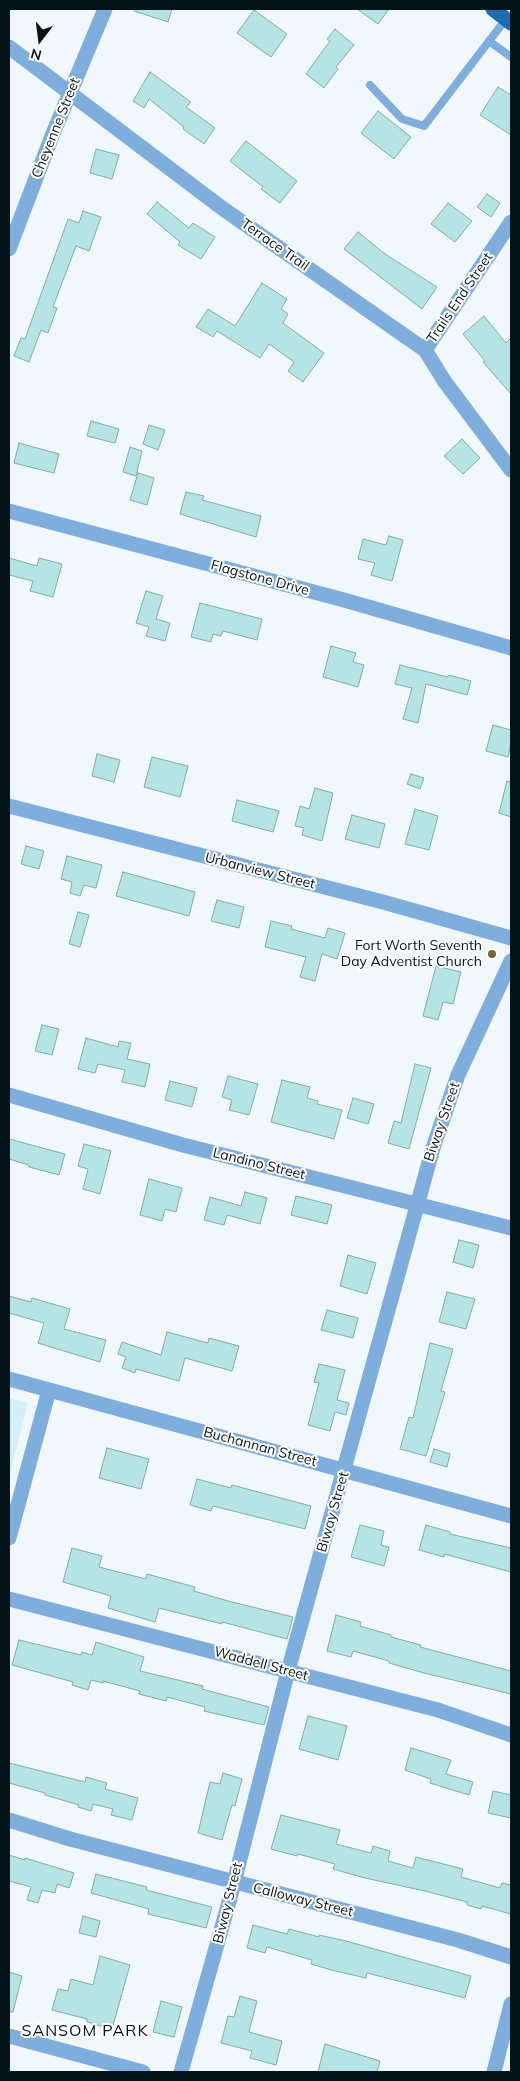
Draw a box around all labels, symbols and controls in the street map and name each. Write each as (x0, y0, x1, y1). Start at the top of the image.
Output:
north arrow (15, 15, 65, 65)
text: N (29, 44, 44, 65)
street label: Cheyenne Street (28, 75, 84, 181)
street label: Terrace Trail (238, 215, 312, 275)
street label: Trails End Street (424, 250, 496, 346)
street label: Flagstone Drive (209, 557, 311, 599)
street label: Urbanview Street (203, 849, 317, 893)
place label: Fort Worth Seventh Day Adventist Church (341, 938, 482, 970)
marker: Fort Worth Seventh Day Adventist Church (486, 948, 498, 960)
street label: Biway Street (421, 1080, 463, 1164)
street label: Landino Street (211, 1144, 307, 1184)
street label: Buchannan Street (202, 1424, 318, 1470)
street label: Biway Street (313, 1470, 353, 1554)
street label: Waddell Street (212, 1643, 310, 1685)
street label: Biway Street (210, 1861, 246, 1945)
street label: Calloway Street (251, 1879, 355, 1921)
district label: SANSOM PARK (20, 2021, 150, 2041)

